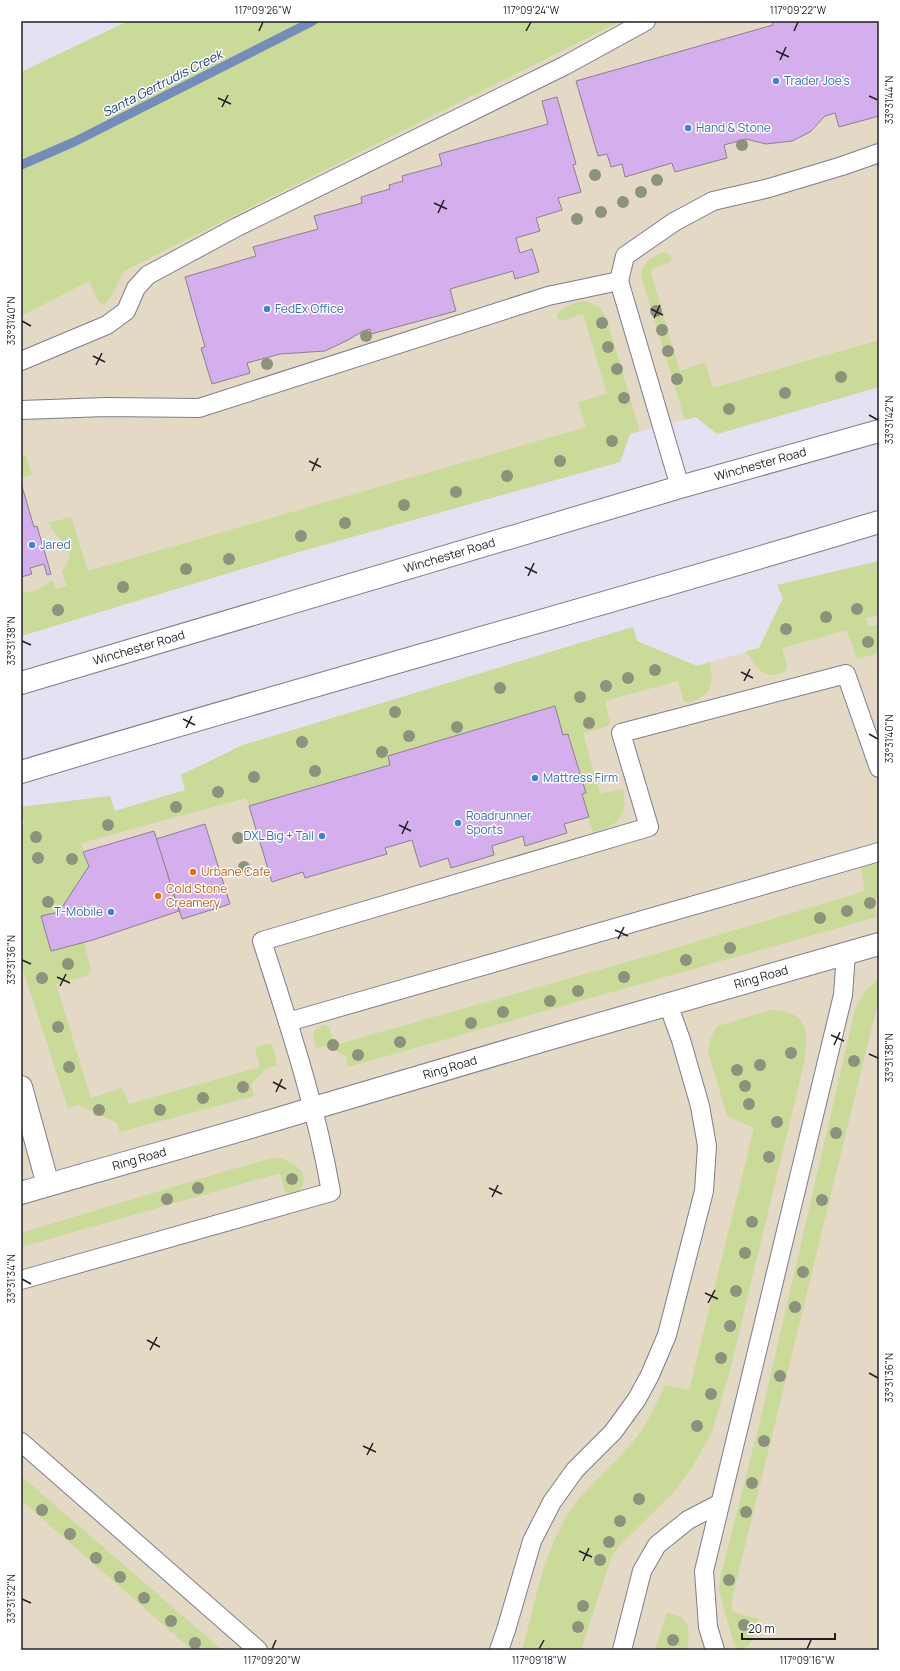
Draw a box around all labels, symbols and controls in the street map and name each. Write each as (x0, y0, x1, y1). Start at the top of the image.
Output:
text: 117°09'26"W (235, 3, 292, 17)
text: 117°09'24"W (503, 3, 560, 17)
text: 117°09'22"W (770, 3, 827, 17)
water label: Santa Gertrudis Creek (99, 44, 227, 121)
place label: Trader Joe's (784, 72, 850, 89)
marker: Trader Joe's (771, 76, 781, 86)
text: 33°31'44"N (882, 76, 896, 124)
place label: Hand & Stone (696, 119, 771, 136)
marker: Hand & Stone (683, 123, 693, 133)
text: 33°31'40"N (4, 297, 18, 345)
place label: FedEx Office (275, 300, 344, 317)
marker: FedEx Office (262, 304, 272, 314)
text: 33°31'42"N (882, 396, 896, 444)
street label: Winchester Road (712, 443, 808, 485)
street label: Winchester Road (401, 533, 497, 577)
place label: Jared (40, 536, 71, 553)
marker: Jared (27, 540, 37, 550)
text: 33°31'38"N (4, 616, 18, 666)
street label: Winchester Road (91, 626, 187, 669)
text: 33°31'40"N (882, 715, 896, 763)
place label: Mattress Firm (543, 769, 618, 786)
marker: Mattress Firm (530, 773, 540, 783)
place label: Roadrunner Sports (466, 807, 532, 838)
marker: Roadrunner Sports (453, 818, 463, 828)
place label: DXL Big + Tall (244, 827, 314, 844)
marker: DXL Big + Tall (317, 831, 327, 841)
place label: Urbane Cafe (201, 863, 270, 880)
marker: Urbane Cafe (188, 867, 198, 877)
place label: Cold Stone Creamery (166, 880, 227, 911)
marker: Cold Stone Creamery (153, 891, 163, 901)
place label: T-Mobile (54, 903, 103, 920)
marker: T-Mobile (106, 907, 116, 917)
text: 33°31'36"N (4, 935, 18, 985)
street label: Ring Road (732, 961, 790, 993)
text: 33°31'38"N (882, 1033, 896, 1083)
street label: Ring Road (421, 1051, 479, 1083)
street label: Ring Road (110, 1143, 168, 1174)
text: 33°31'34"N (4, 1254, 18, 1304)
text: 33°31'36"N (882, 1353, 896, 1403)
text: 33°31'32"N (4, 1574, 18, 1624)
scale bar (742, 1615, 835, 1641)
text: 20 m (748, 1620, 775, 1637)
text: 117°09'20"W (244, 1653, 301, 1667)
text: 117°09'18"W (512, 1653, 567, 1667)
text: 117°09'16"W (779, 1653, 835, 1667)

